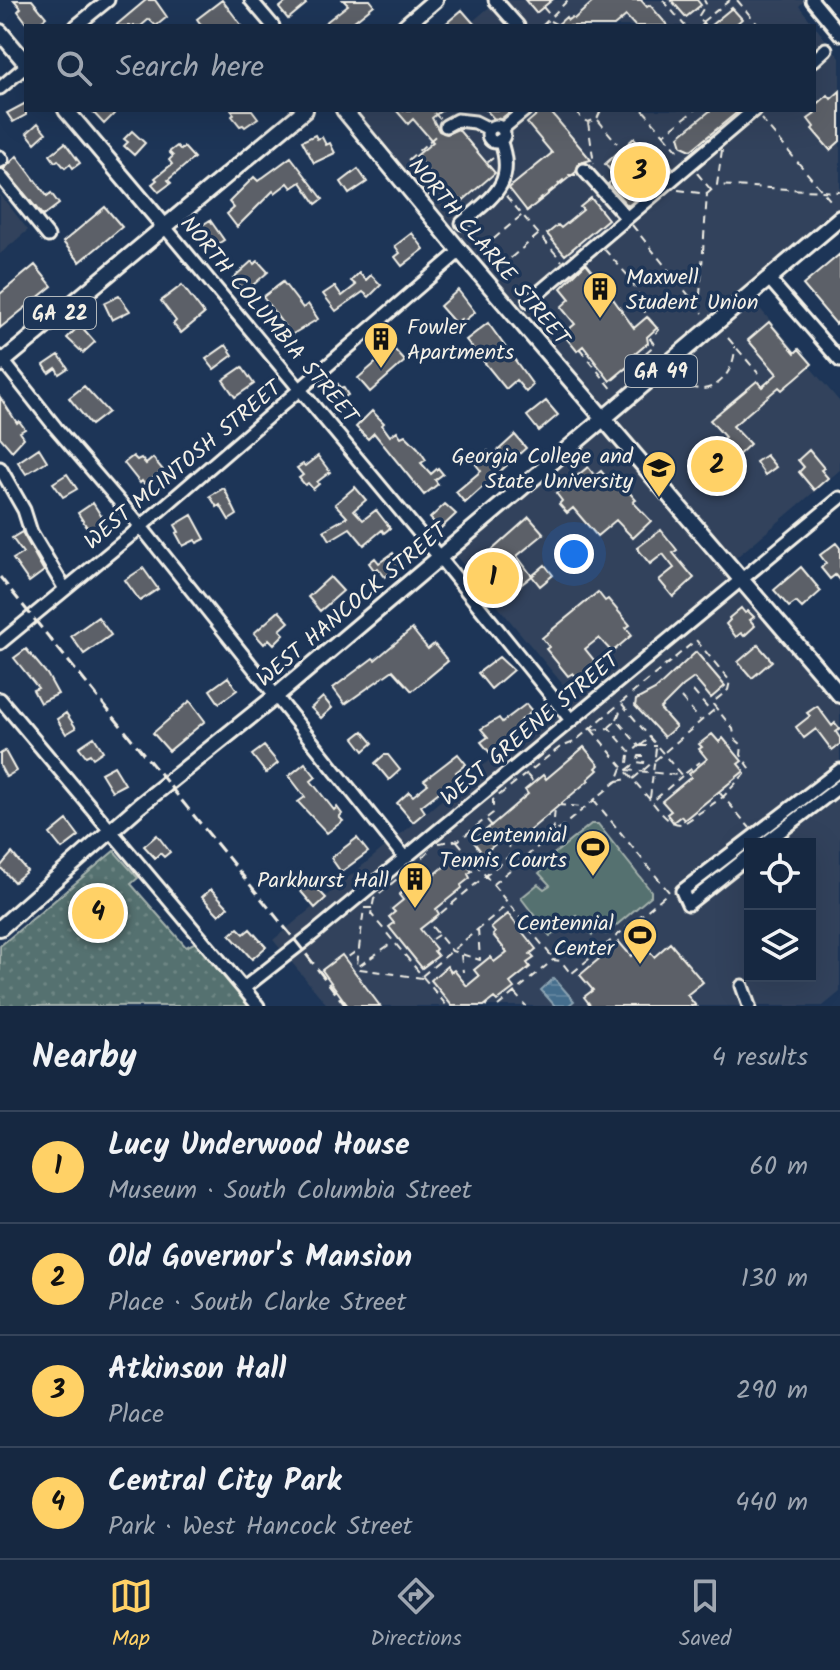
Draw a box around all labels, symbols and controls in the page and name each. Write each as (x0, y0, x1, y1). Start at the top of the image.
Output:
search box (24, 24, 816, 112)
text: Search here (116, 44, 264, 92)
icon: search (52, 46, 96, 90)
pin: 3 (614, 142, 666, 202)
street label: NORTH CLARKE STREET (399, 151, 579, 356)
street label: NORTH COLUMBIA STREET (170, 209, 367, 434)
place label: Maxwell Student Union (626, 261, 759, 321)
building icon: Maxwell Student Union (581, 270, 619, 320)
road number: GA 22 (24, 297, 96, 329)
place label: Fowler Apartments (407, 311, 515, 371)
building icon: Fowler Apartments (362, 320, 400, 370)
road number: GA 49 (625, 355, 697, 387)
street label: WEST MCINTOSH STREET (77, 371, 292, 559)
pin: 2 (691, 436, 743, 496)
place label: Georgia College and State University (452, 440, 634, 500)
school or university icon: Georgia College and State University (640, 449, 678, 499)
street label: WEST HANCOCK STREET (249, 514, 458, 697)
your location (554, 534, 594, 574)
pin: 1 (467, 548, 519, 608)
street label: WEST GREENE STREET (433, 643, 630, 816)
place label: Centennial Tennis Courts (440, 819, 568, 879)
sports icon: Centennial Tennis Courts (574, 828, 612, 878)
map controls (744, 838, 816, 982)
button: locate (744, 838, 816, 910)
building icon: Parkhurst Hall (396, 860, 434, 910)
place label: Parkhurst Hall (257, 864, 390, 899)
pin: 4 (72, 883, 124, 943)
place label: Centennial Center (516, 907, 616, 967)
button: layers (744, 910, 816, 982)
sports icon: Centennial Center (621, 916, 659, 966)
text: Nearby (32, 1031, 137, 1085)
text: 4 results (712, 1037, 808, 1079)
text: Lucy Underwood House (108, 1122, 410, 1170)
text: 1 (54, 1146, 62, 1188)
text: 60 m (749, 1146, 808, 1188)
text: Museum · South Columbia Street (108, 1170, 472, 1212)
text: Old Governor's Mansion (108, 1234, 412, 1282)
text: 2 (50, 1258, 66, 1300)
text: 130 m (741, 1258, 808, 1300)
text: Place · South Clarke Street (108, 1282, 406, 1324)
text: Atkinson Hall (108, 1346, 286, 1394)
text: 3 (51, 1370, 65, 1412)
text: 290 m (736, 1370, 808, 1412)
text: Place (108, 1394, 164, 1436)
text: Central City Park (108, 1458, 341, 1506)
text: 4 (51, 1482, 65, 1524)
text: 440 m (735, 1482, 808, 1524)
text: Park · West Hancock Street (108, 1506, 413, 1548)
tab: Map (109, 1574, 153, 1657)
tab: Directions (370, 1574, 462, 1657)
tab: Saved (679, 1574, 731, 1657)

